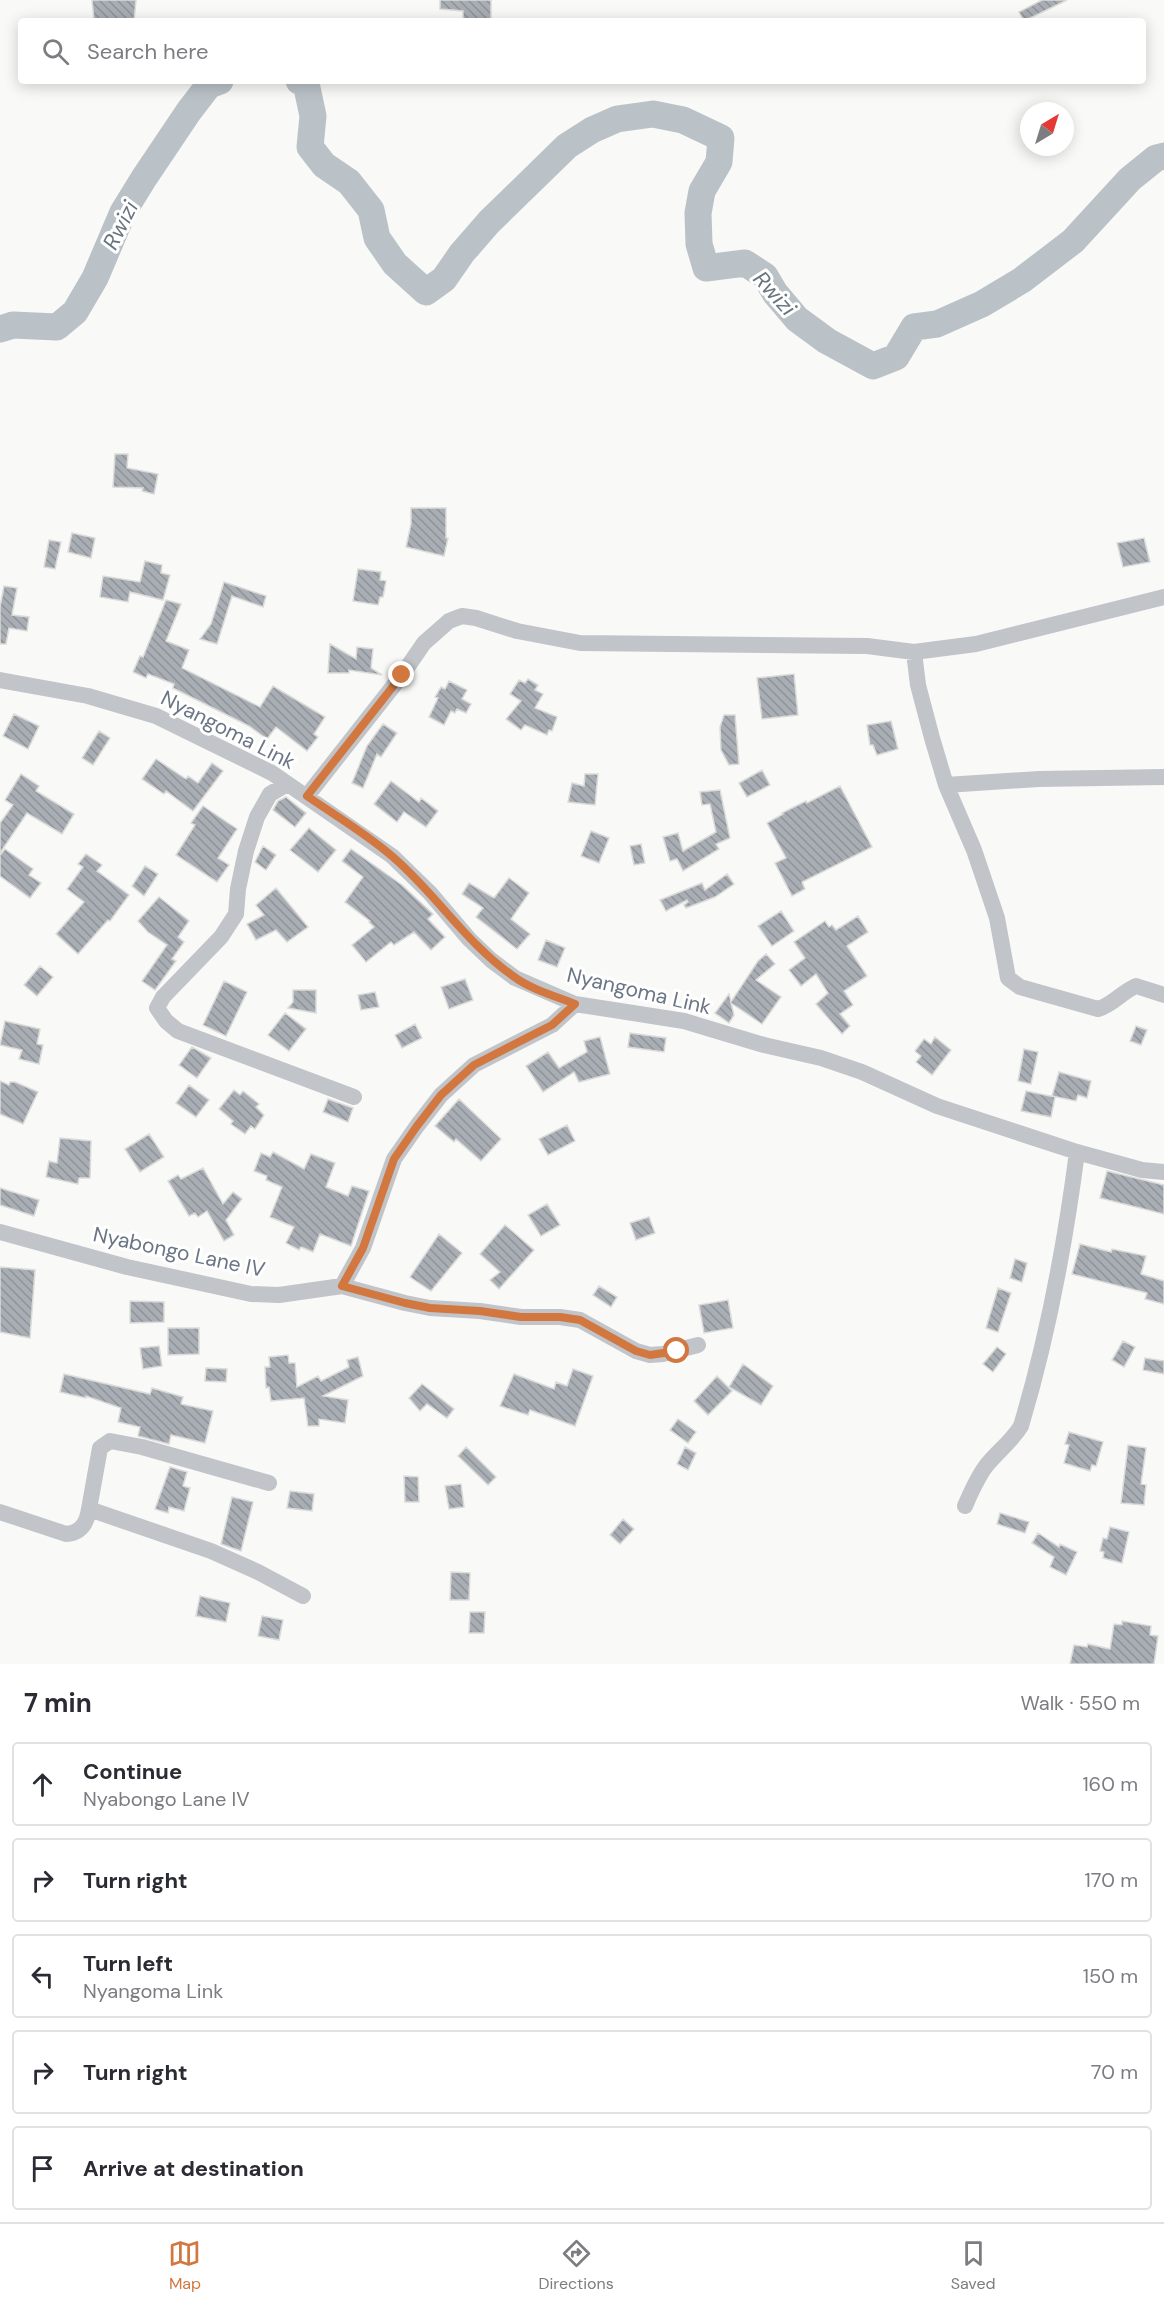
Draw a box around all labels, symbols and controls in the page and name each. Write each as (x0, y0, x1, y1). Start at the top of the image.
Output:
search box (18, 18, 1146, 84)
icon: search (39, 35, 72, 68)
text: Search here (87, 37, 208, 66)
north arrow (1020, 102, 1074, 156)
water label: Rwizi (96, 195, 145, 254)
water label: Rwizi (747, 265, 803, 322)
route end (388, 661, 414, 687)
street label: Nyangoma Link (156, 684, 300, 776)
street label: Nyangoma Link (564, 961, 714, 1021)
street label: Nyabongo Lane IV (91, 1220, 267, 1284)
route start (663, 1337, 689, 1363)
text: 7 min (24, 1686, 92, 1720)
text: Walk · 550 m (1020, 1690, 1140, 1716)
text: Continue (83, 1757, 182, 1786)
icon: ahead (26, 1768, 59, 1801)
text: 160 m (1082, 1771, 1138, 1797)
text: Nyabongo Lane IV (83, 1786, 250, 1812)
icon: right (26, 1864, 59, 1897)
text: Turn right (83, 1866, 188, 1895)
text: 170 m (1085, 1867, 1138, 1893)
text: Turn left (83, 1949, 173, 1978)
icon: left (26, 1960, 59, 1993)
text: 150 m (1083, 1963, 1138, 1989)
text: Nyangoma Link (83, 1978, 223, 2004)
icon: right (26, 2056, 59, 2089)
text: Turn right (83, 2058, 188, 2087)
text: 70 m (1091, 2059, 1138, 2085)
icon: arrive (26, 2152, 59, 2185)
text: Arrive at destination (83, 2154, 304, 2183)
tab: Map (168, 2237, 201, 2294)
tab: Directions (538, 2237, 614, 2294)
tab: Saved (951, 2237, 996, 2294)

